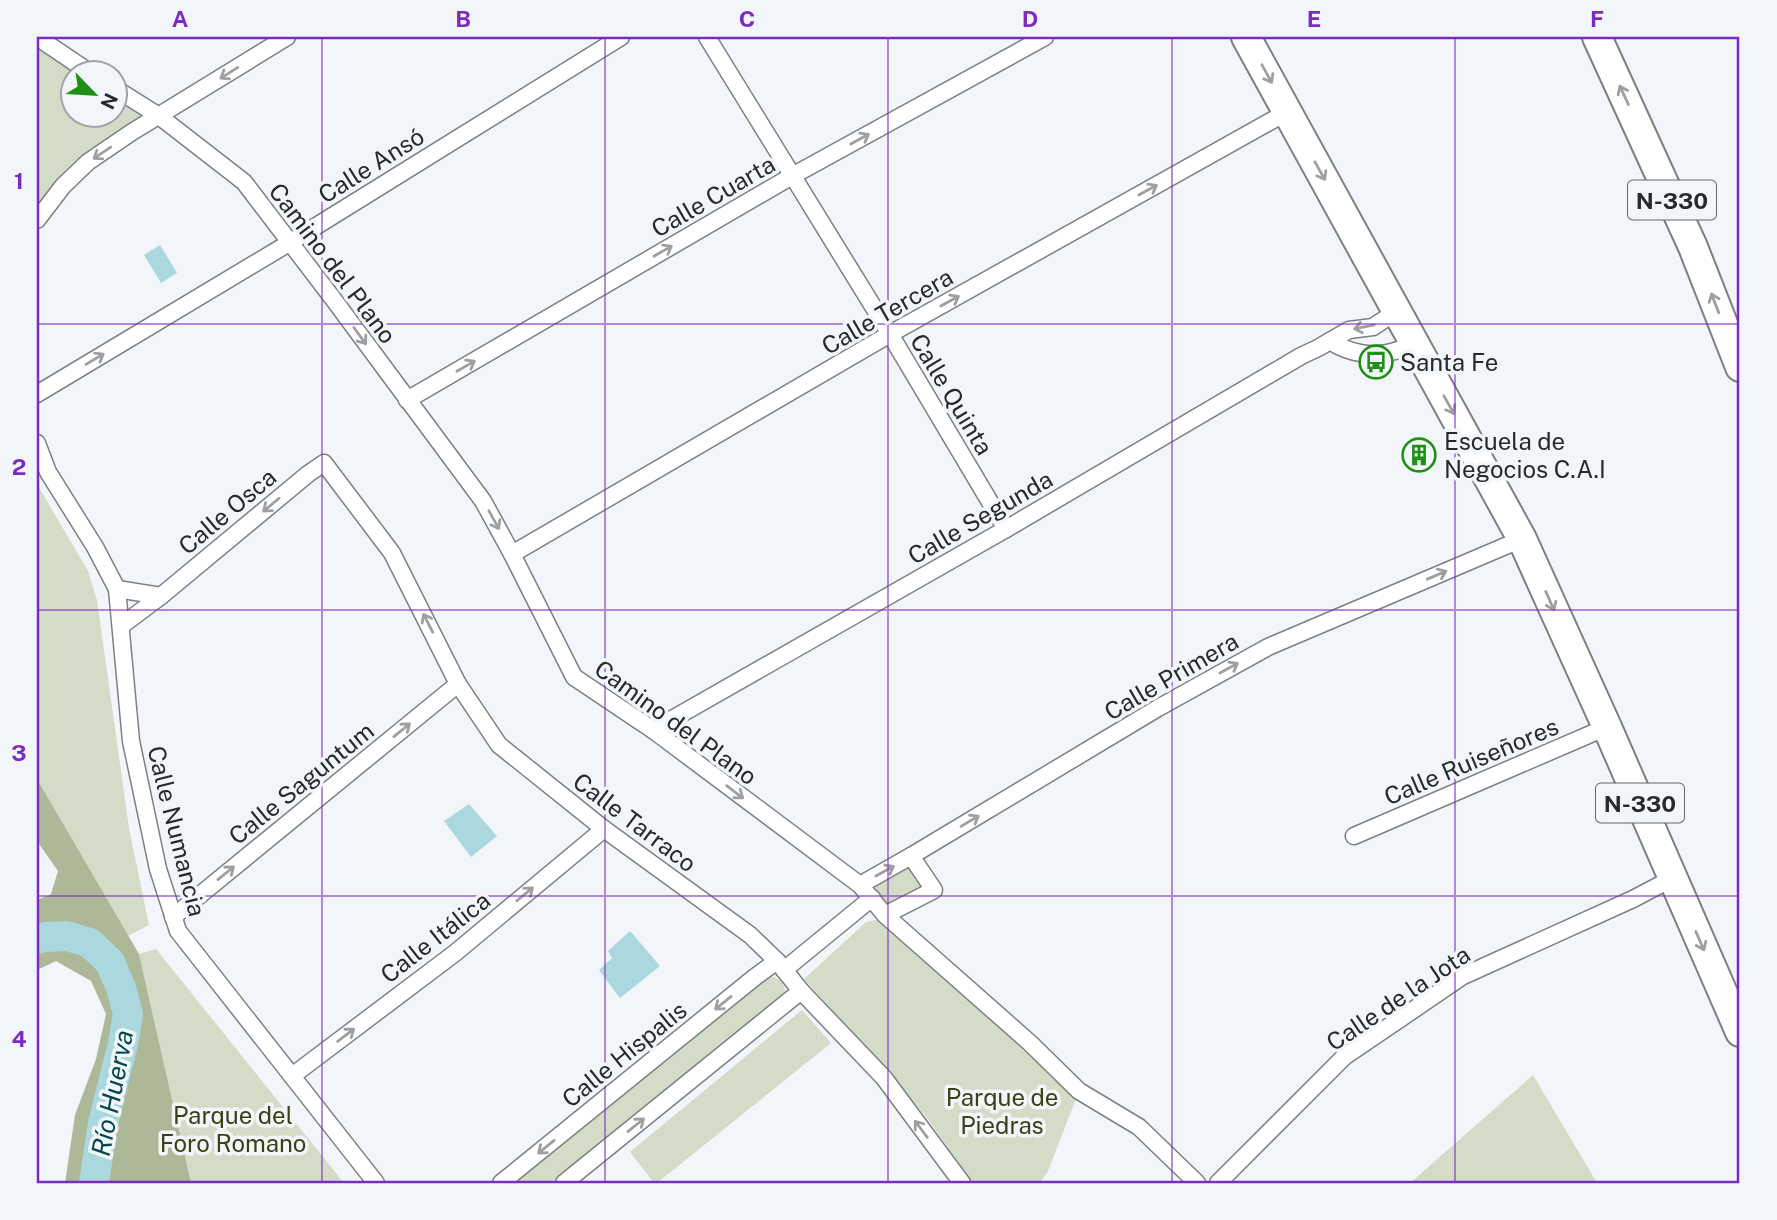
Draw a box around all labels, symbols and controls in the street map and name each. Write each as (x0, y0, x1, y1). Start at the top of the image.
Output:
text: A (172, 5, 189, 32)
text: B (455, 5, 471, 32)
text: C (739, 5, 755, 32)
text: D (1022, 5, 1038, 32)
text: E (1307, 5, 1321, 32)
text: F (1590, 5, 1604, 32)
north arrow (60, 60, 130, 130)
one-way arrow (1260, 64, 1274, 84)
one-way arrow (220, 65, 239, 80)
one-way arrow (1617, 85, 1630, 106)
text: N (96, 90, 123, 113)
street label: Calle Ansó (313, 122, 429, 208)
one-way arrow (849, 131, 870, 145)
one-way arrow (93, 146, 112, 160)
street label: Calle Cuarta (646, 149, 780, 243)
one-way arrow (1313, 161, 1327, 181)
text: 1 (14, 167, 24, 194)
street label: Camino del Plano (264, 177, 402, 349)
road number: N-330 (1628, 181, 1716, 220)
one-way arrow (1137, 183, 1158, 196)
one-way arrow (652, 244, 672, 258)
street label: Calle Tercera (817, 262, 957, 360)
one-way arrow (1708, 293, 1721, 314)
one-way arrow (939, 294, 959, 308)
one-way arrow (1354, 321, 1376, 334)
one-way arrow (353, 326, 367, 345)
street label: Calle Quinta (905, 328, 999, 460)
bus stop icon: Santa Fe (1357, 343, 1395, 381)
place label: Santa Fe (1400, 348, 1498, 376)
one-way arrow (85, 352, 105, 366)
one-way arrow (455, 359, 476, 372)
one-way arrow (1442, 394, 1456, 414)
place label: Escuela de Negocios C.A.I (1444, 427, 1606, 483)
building icon: Escuela de Negocios C.A.I (1400, 436, 1438, 474)
text: 2 (12, 453, 26, 480)
street label: Calle Osca (173, 462, 281, 560)
street label: Calle Segunda (903, 464, 1057, 570)
one-way arrow (262, 497, 280, 513)
one-way arrow (488, 509, 501, 530)
one-way arrow (1425, 568, 1447, 581)
one-way arrow (1544, 590, 1557, 611)
one-way arrow (420, 614, 434, 634)
street label: Calle Primera (1099, 626, 1243, 726)
street label: Camino del Plano (590, 654, 762, 790)
one-way arrow (1219, 661, 1239, 675)
street label: Calle Ruiseñores (1380, 712, 1562, 810)
street label: Calle Saguntum (223, 716, 379, 850)
one-way arrow (393, 722, 411, 737)
text: 3 (11, 739, 27, 766)
street label: Calle Numancia (142, 743, 212, 919)
street label: Calle Tarraco (568, 767, 702, 877)
road number: N-330 (1596, 783, 1684, 822)
one-way arrow (725, 784, 744, 799)
one-way arrow (959, 814, 979, 828)
one-way arrow (875, 863, 895, 877)
one-way arrow (217, 866, 235, 881)
street label: Calle Itálica (375, 886, 495, 988)
one-way arrow (516, 886, 534, 902)
one-way arrow (1694, 930, 1707, 951)
street label: Calle de la Jota (1321, 940, 1475, 1056)
street label: Calle Hispalis (556, 995, 692, 1113)
one-way arrow (714, 995, 732, 1011)
text: 4 (11, 1025, 27, 1052)
water label: Río Huerva (85, 1027, 139, 1159)
one-way arrow (336, 1027, 355, 1042)
park label: Parque de Piedras (946, 1083, 1058, 1139)
park label: Parque del Foro Romano (160, 1101, 306, 1157)
one-way arrow (626, 1117, 644, 1132)
one-way arrow (914, 1120, 929, 1138)
one-way arrow (538, 1139, 556, 1154)

